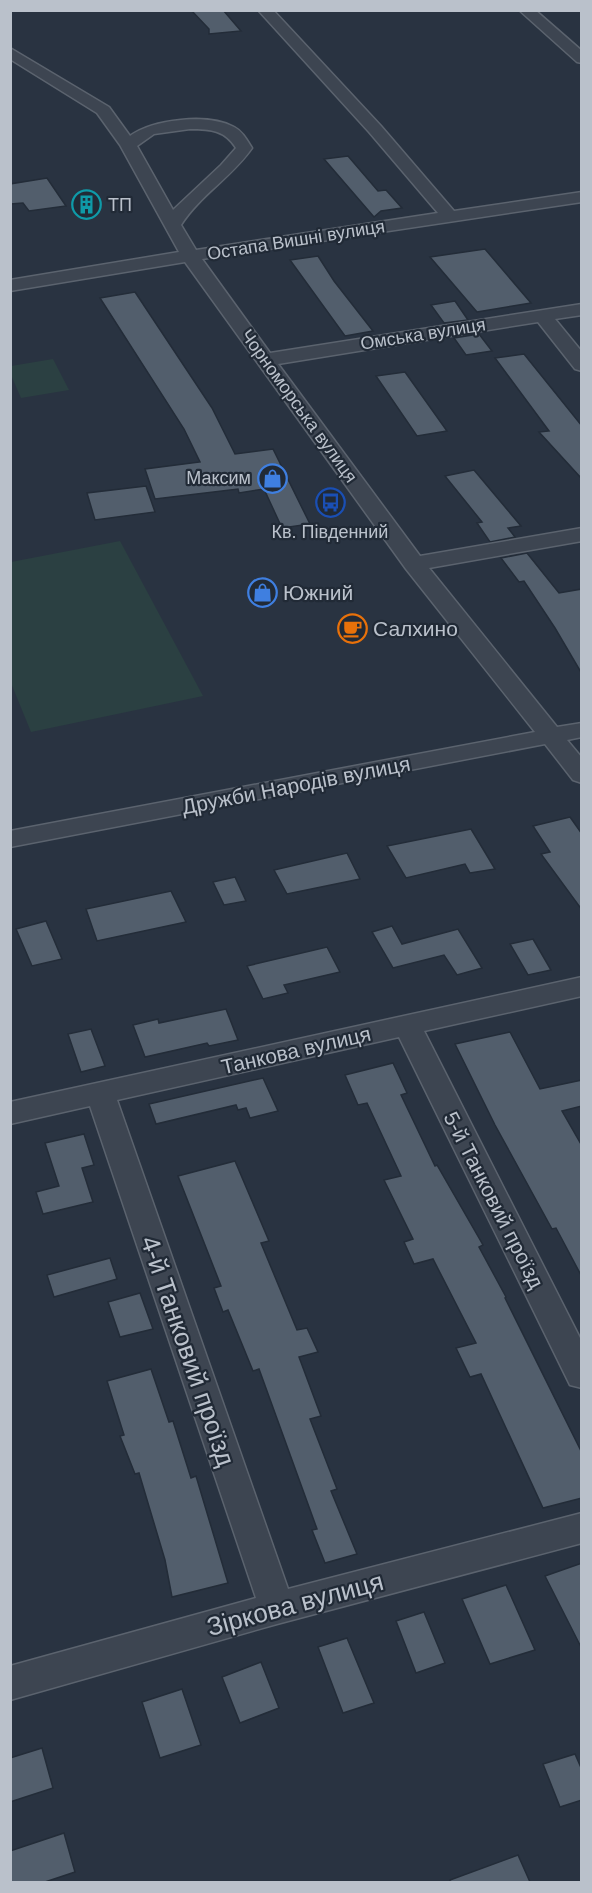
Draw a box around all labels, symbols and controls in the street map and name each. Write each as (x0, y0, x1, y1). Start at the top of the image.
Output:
building icon: ТП (71, 189, 103, 221)
place label: ТП (108, 195, 132, 215)
street label: Остапа Вишні вулиця (206, 216, 386, 264)
street label: Омська вулиця (359, 314, 487, 354)
street label: Чорноморська вулиця (237, 326, 361, 486)
shop icon: Максим (256, 462, 288, 494)
place label: Максим (186, 468, 251, 488)
bus stop icon: Кв. Південний (314, 487, 346, 519)
place label: Кв. Південний (272, 522, 388, 542)
shop icon: Южний (246, 576, 278, 608)
place label: Южний (283, 581, 353, 604)
cafe icon: Салхино (336, 612, 368, 644)
place label: Салхино (373, 617, 458, 640)
street label: Дружби Народів вулиця (180, 752, 412, 818)
street label: Танкова вулиця (219, 1022, 373, 1078)
street label: 5-й Танковий проїзд (440, 1108, 548, 1292)
street label: 4-й Танковий проїзд (135, 1232, 241, 1470)
street label: Зіркова вулиця (203, 1566, 387, 1642)

